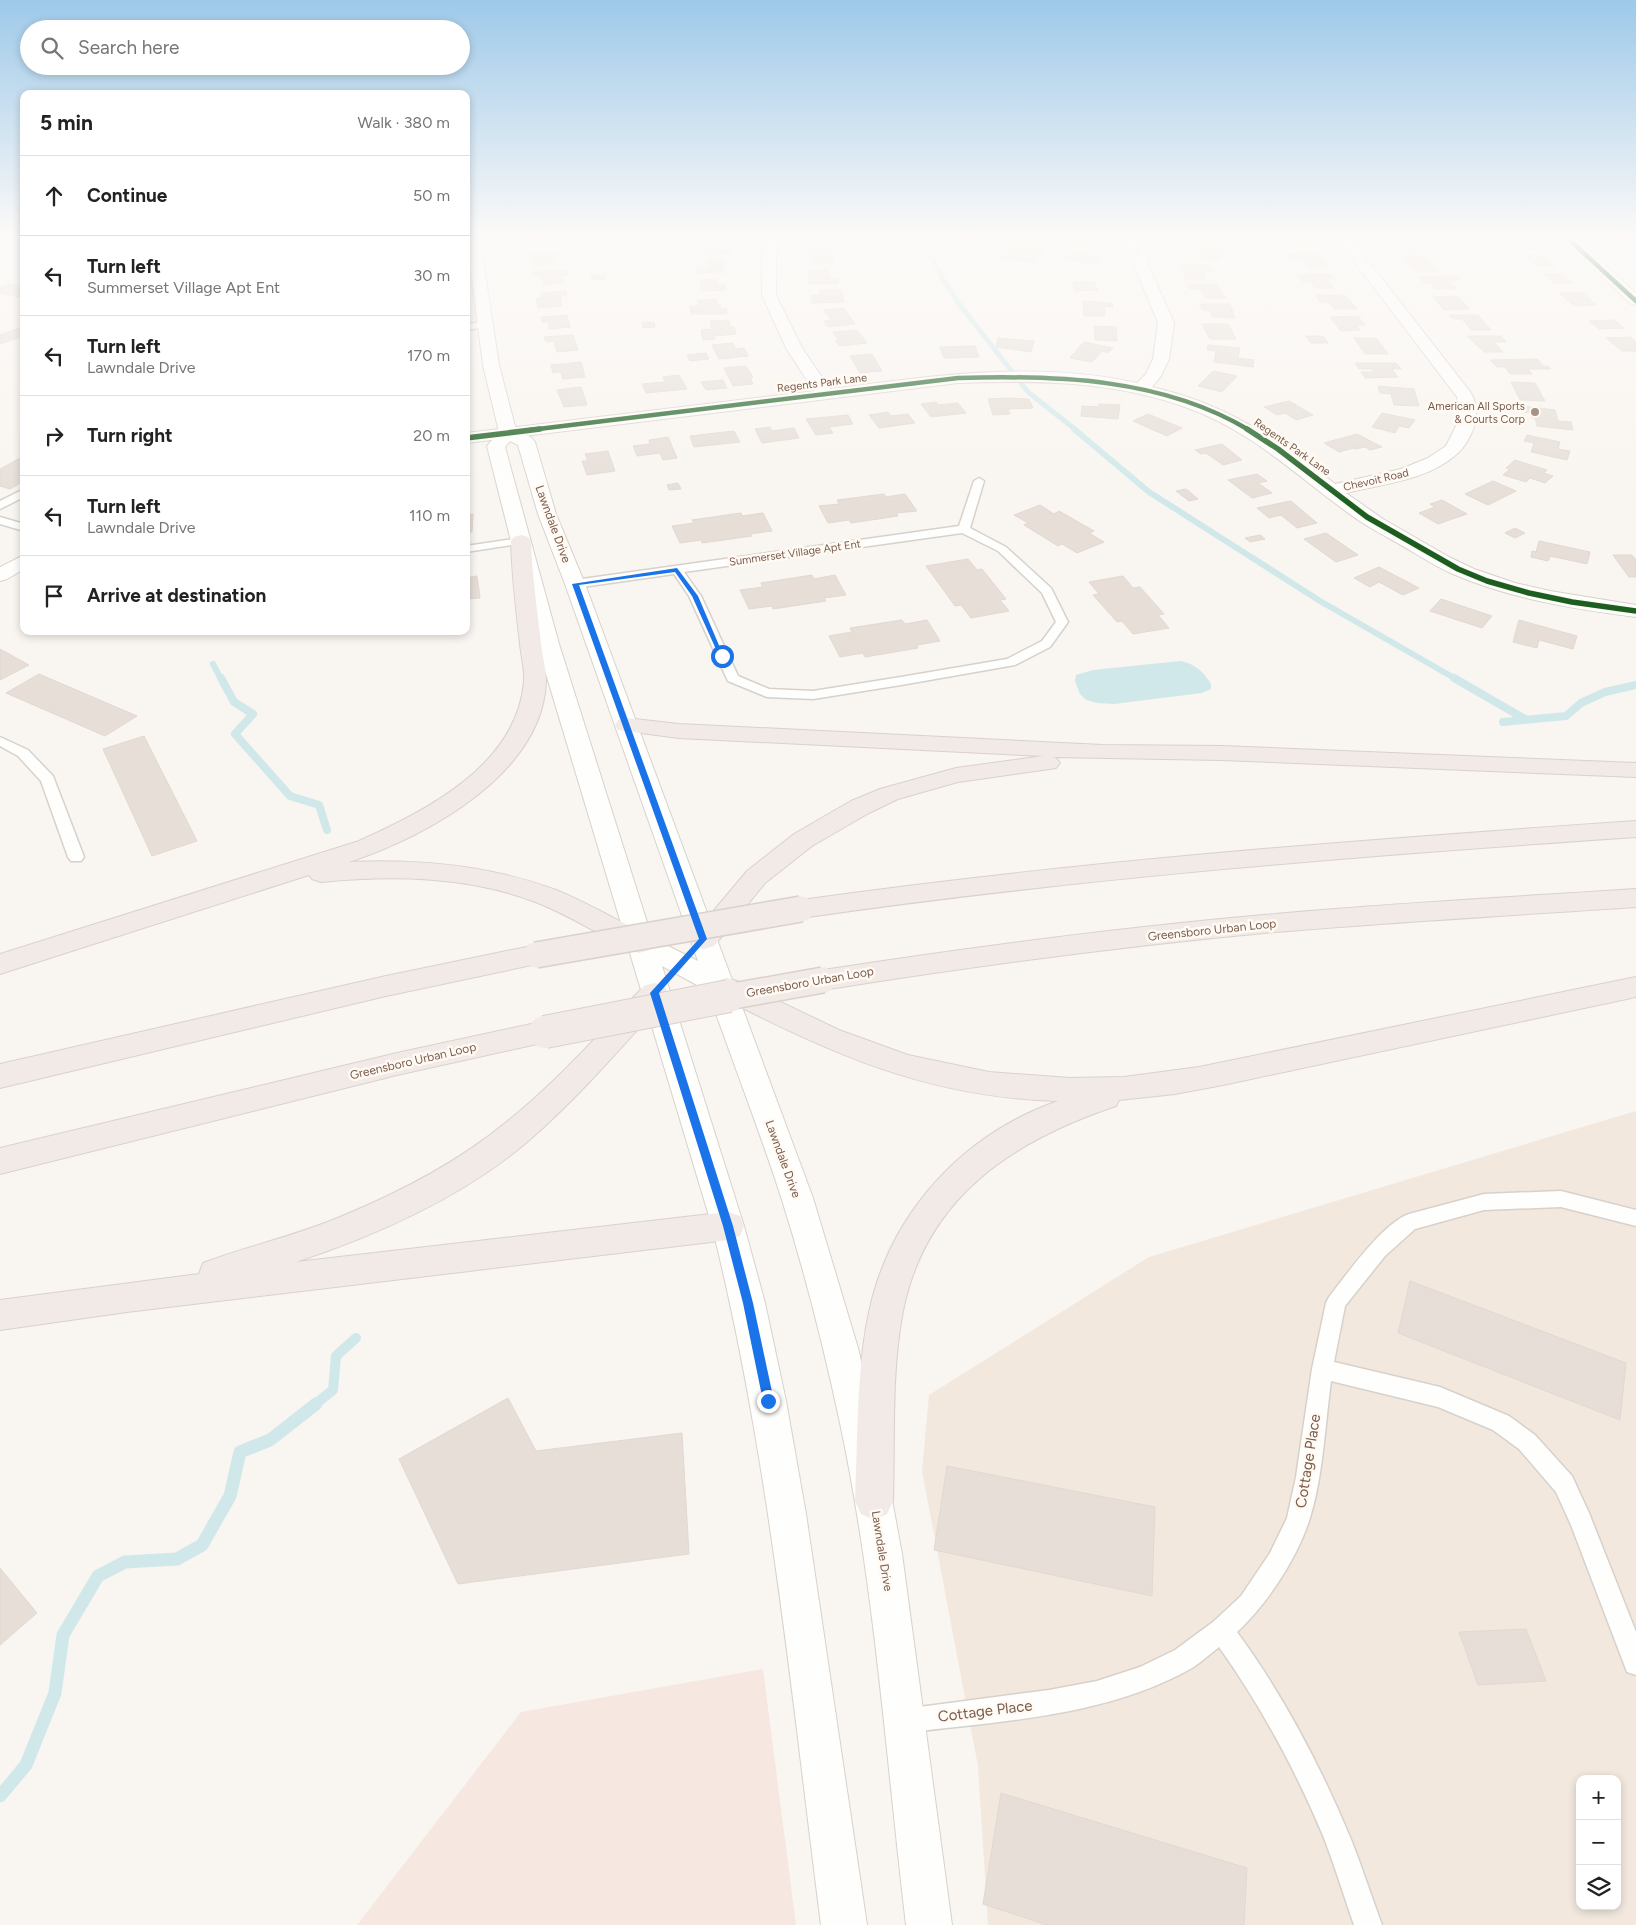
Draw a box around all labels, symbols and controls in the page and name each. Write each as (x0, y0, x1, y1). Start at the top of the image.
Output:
search box (20, 20, 470, 75)
icon: search (38, 34, 66, 62)
text: Search here (78, 36, 180, 59)
text: 5 min (40, 110, 93, 135)
text: Walk · 380 m (358, 113, 450, 132)
icon: ahead (40, 182, 68, 210)
text: Continue (87, 184, 167, 207)
text: 50 m (413, 186, 450, 205)
text: Turn left (87, 255, 161, 278)
icon: left (40, 262, 68, 290)
text: 30 m (413, 266, 450, 285)
text: Summerset Village Apt Ent (87, 278, 280, 297)
text: Turn left (87, 335, 161, 358)
icon: left (40, 342, 68, 370)
text: 170 m (407, 346, 450, 365)
text: Lawndale Drive (87, 358, 196, 377)
street label: Regents Park Lane (776, 371, 868, 395)
place label: American All Sports & Courts Corp (1428, 400, 1525, 426)
marker: American All Sports & Courts Corp (1529, 406, 1541, 418)
street label: Regents Park Lane (1251, 416, 1333, 478)
icon: right (40, 422, 68, 450)
text: Turn right (87, 424, 173, 447)
text: 20 m (413, 426, 450, 445)
street label: Chevoit Road (1342, 466, 1410, 494)
street label: Lawndale Drive (532, 483, 574, 565)
text: Turn left (87, 495, 161, 518)
icon: left (40, 502, 68, 530)
text: 110 m (409, 506, 450, 525)
text: Lawndale Drive (87, 518, 196, 537)
street label: Summerset Village Apt Ent (728, 537, 862, 569)
icon: arrive (40, 582, 68, 610)
text: Arrive at destination (87, 584, 266, 607)
route start (711, 645, 734, 668)
street label: Greensboro Urban Loop (1147, 916, 1277, 944)
street label: Greensboro Urban Loop (745, 964, 875, 1000)
street label: Greensboro Urban Loop (349, 1040, 477, 1082)
street label: Lawndale Drive (762, 1118, 804, 1200)
route end (757, 1390, 780, 1413)
street label: Cottage Place (1292, 1413, 1324, 1509)
street label: Lawndale Drive (869, 1510, 895, 1593)
street label: Cottage Place (937, 1696, 1033, 1726)
map controls (1576, 1775, 1621, 1910)
button: + (1576, 1775, 1621, 1820)
button: − (1576, 1820, 1621, 1865)
button: layers (1576, 1865, 1621, 1910)

